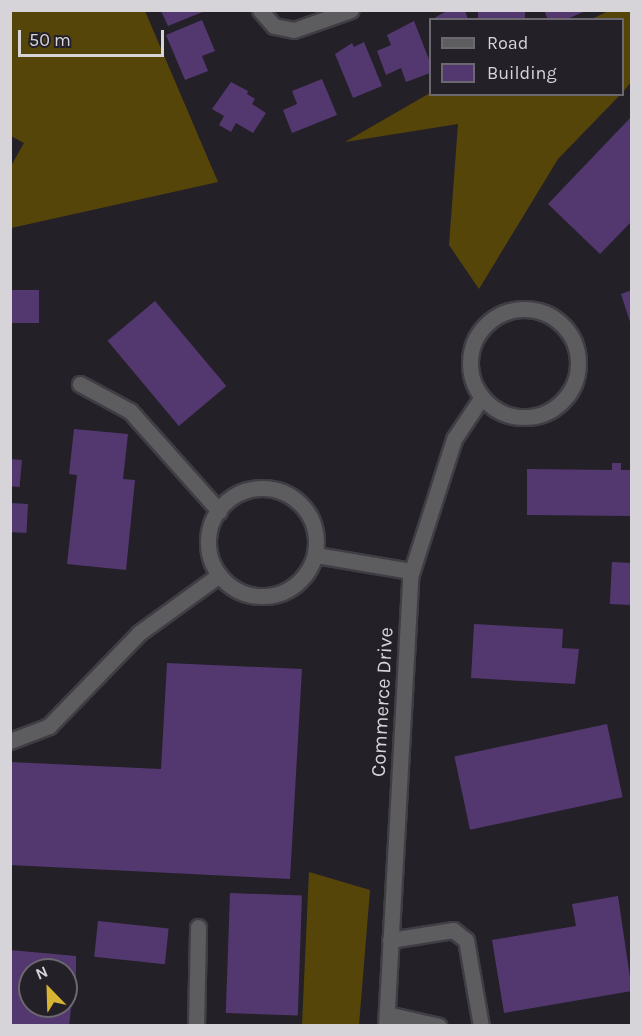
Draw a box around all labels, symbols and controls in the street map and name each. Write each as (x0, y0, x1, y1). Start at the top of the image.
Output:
scale bar (21, 18, 166, 56)
legend (429, 18, 624, 96)
text: 50 m (29, 29, 71, 51)
text: Road (487, 32, 528, 54)
text: Building (487, 62, 557, 84)
street label: Commerce Drive (366, 626, 398, 778)
north arrow (18, 958, 78, 1018)
text: N (33, 962, 51, 984)

